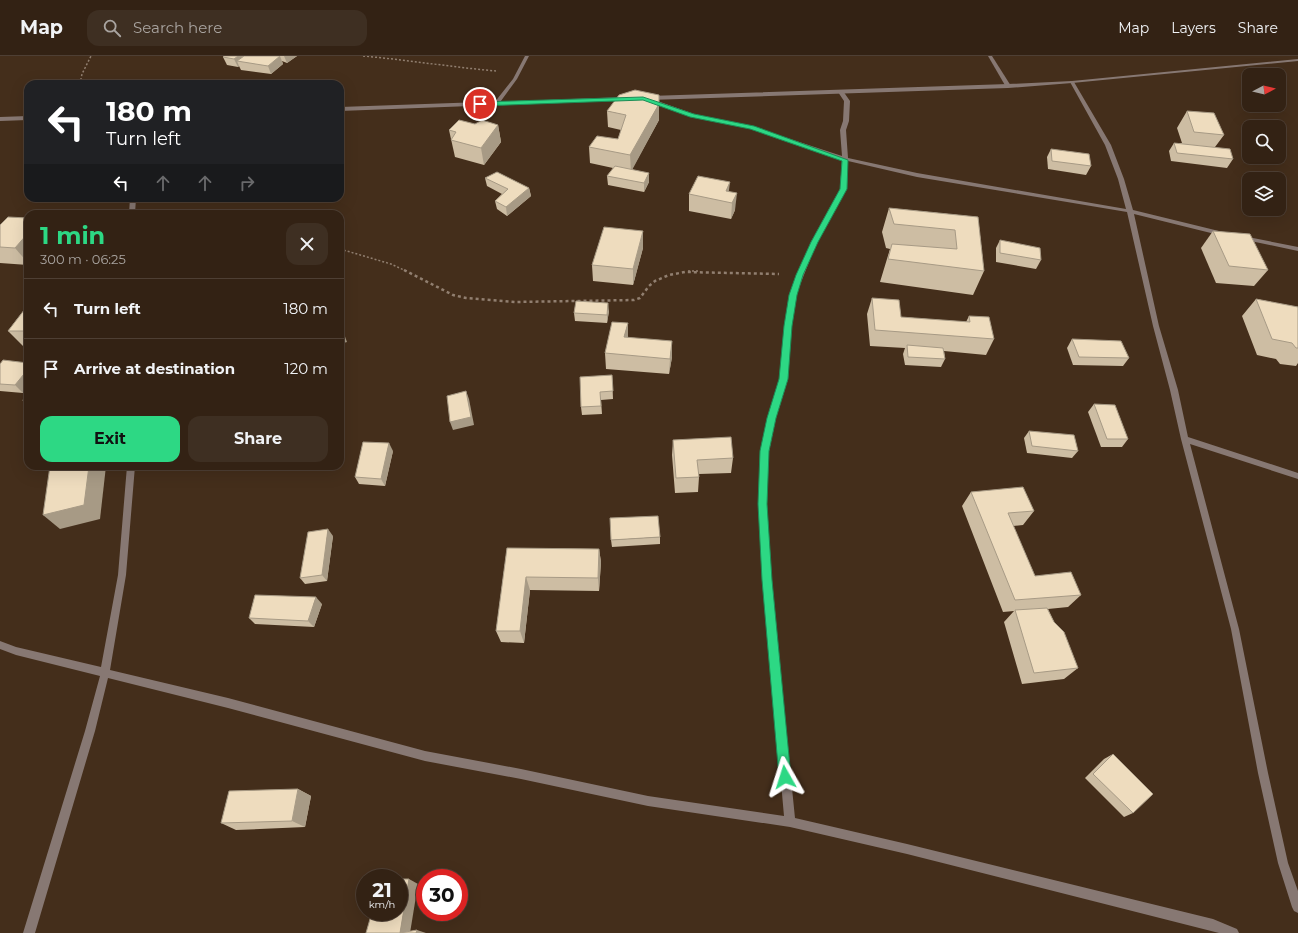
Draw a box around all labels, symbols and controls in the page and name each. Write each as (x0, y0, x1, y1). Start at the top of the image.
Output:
search box (87, 10, 367, 46)
text: Map (20, 16, 63, 39)
icon: search (101, 17, 123, 39)
text: Search here (133, 18, 222, 37)
text: Map (1118, 19, 1149, 37)
text: Layers (1171, 19, 1216, 37)
text: Share (1238, 19, 1278, 37)
north arrow (1242, 68, 1286, 112)
map controls (1242, 68, 1286, 216)
pin (463, 87, 497, 121)
icon: arrive (469, 93, 491, 115)
text: 180 m (106, 94, 192, 128)
icon: left (40, 96, 92, 148)
button: search (1242, 120, 1286, 164)
text: Turn left (106, 128, 181, 150)
icon: left (110, 172, 132, 194)
icon: ahead (152, 172, 174, 194)
icon: ahead (194, 172, 216, 194)
icon: right (236, 172, 258, 194)
button: layers (1242, 172, 1286, 216)
text: 1 min (40, 221, 105, 250)
button: close (286, 223, 328, 265)
text: 300 m · 06:25 (40, 251, 126, 267)
icon: left (40, 298, 62, 320)
text: Turn left (74, 299, 141, 318)
text: 180 m (283, 299, 328, 318)
icon: arrive (40, 358, 62, 380)
text: Arrive at destination (74, 359, 235, 378)
text: 120 m (284, 359, 328, 378)
button: Exit (40, 416, 180, 462)
button: Share (188, 416, 328, 462)
position arrow (764, 756, 806, 798)
speed limit sign: 30 (416, 869, 468, 921)
text: 21 (372, 878, 392, 902)
text: km/h (369, 898, 395, 911)

